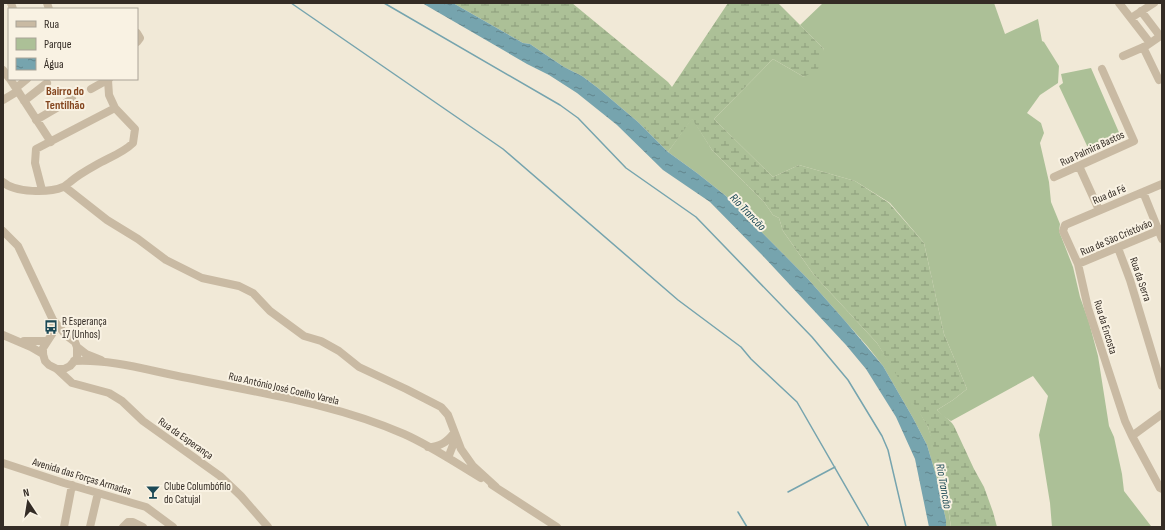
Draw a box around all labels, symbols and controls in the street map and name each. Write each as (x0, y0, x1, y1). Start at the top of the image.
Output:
legend (8, 8, 138, 80)
text: Rua (44, 17, 60, 32)
text: Parque (44, 37, 72, 52)
text: Água (43, 57, 64, 72)
district label: Bairro do Tentilhão (45, 84, 85, 113)
street label: Rua Palmira Bastos (1058, 128, 1126, 169)
street label: Rua da Fé (1091, 182, 1128, 207)
water label: Rio Trancão (726, 191, 769, 234)
street label: Rua de São Cristóvão (1078, 216, 1154, 258)
street label: Rua da Serra (1127, 255, 1154, 303)
street label: Rua da Encosta (1091, 299, 1120, 356)
place label: R Esperança 17 (Unhos) (62, 315, 107, 341)
bus stop icon: R Esperança 17 (Unhos) (43, 319, 59, 335)
street label: Rua António José Coelho Varela (227, 369, 340, 408)
street label: Rua da Esperança (156, 415, 216, 462)
street label: Avenida das Forças Armadas (30, 455, 133, 498)
water label: Rio Trancão (932, 462, 955, 510)
place label: Clube Columbófilo do Catujal (164, 480, 231, 506)
north arrow (8, 482, 48, 522)
bar icon: Clube Columbófilo do Catujal (145, 484, 161, 500)
text: N (22, 486, 30, 500)

